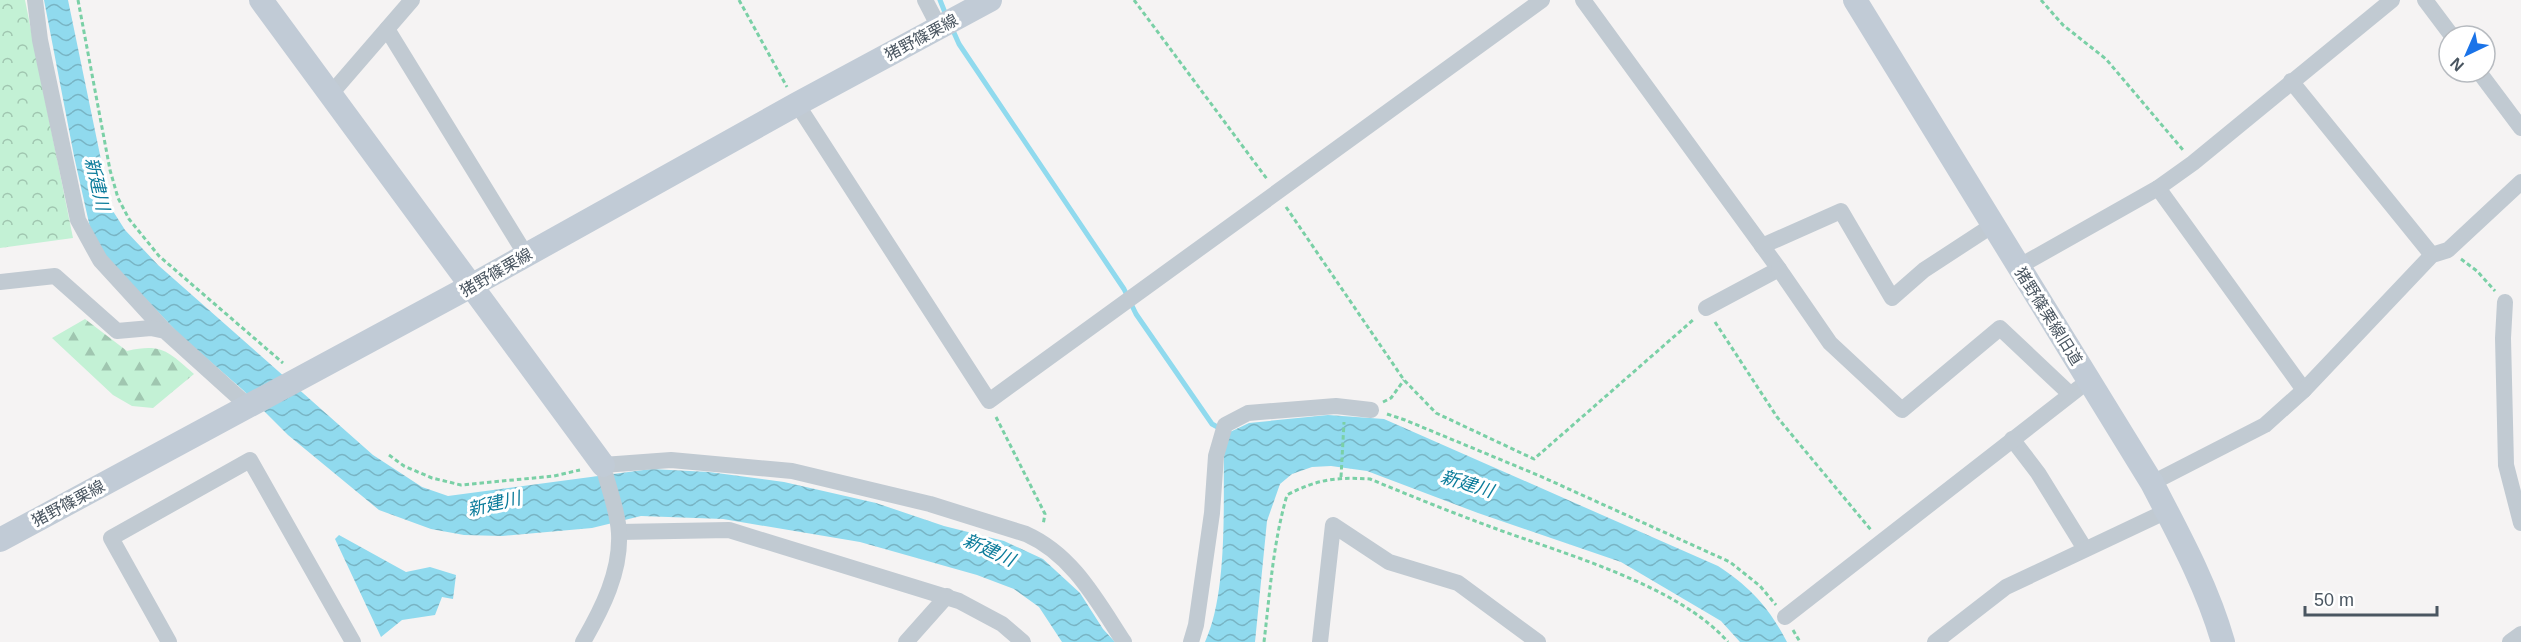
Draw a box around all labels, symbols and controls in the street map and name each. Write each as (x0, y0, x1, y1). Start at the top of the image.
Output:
street label: 猪野篠栗線 (882, 11, 961, 64)
north arrow (2437, 24, 2497, 84)
text: N (2447, 54, 2467, 75)
water label: 新建川 (81, 155, 113, 215)
street label: 猪野篠栗線 (457, 245, 535, 300)
street label: 猪野篠栗線旧道 (2012, 264, 2085, 368)
water label: 新建川 (1438, 467, 1498, 502)
street label: 猪野篠栗線 (29, 477, 108, 530)
water label: 新建川 (465, 488, 525, 520)
water label: 新建川 (960, 530, 1020, 571)
scale bar (2305, 579, 2437, 617)
text: 50 m (2314, 590, 2354, 610)

